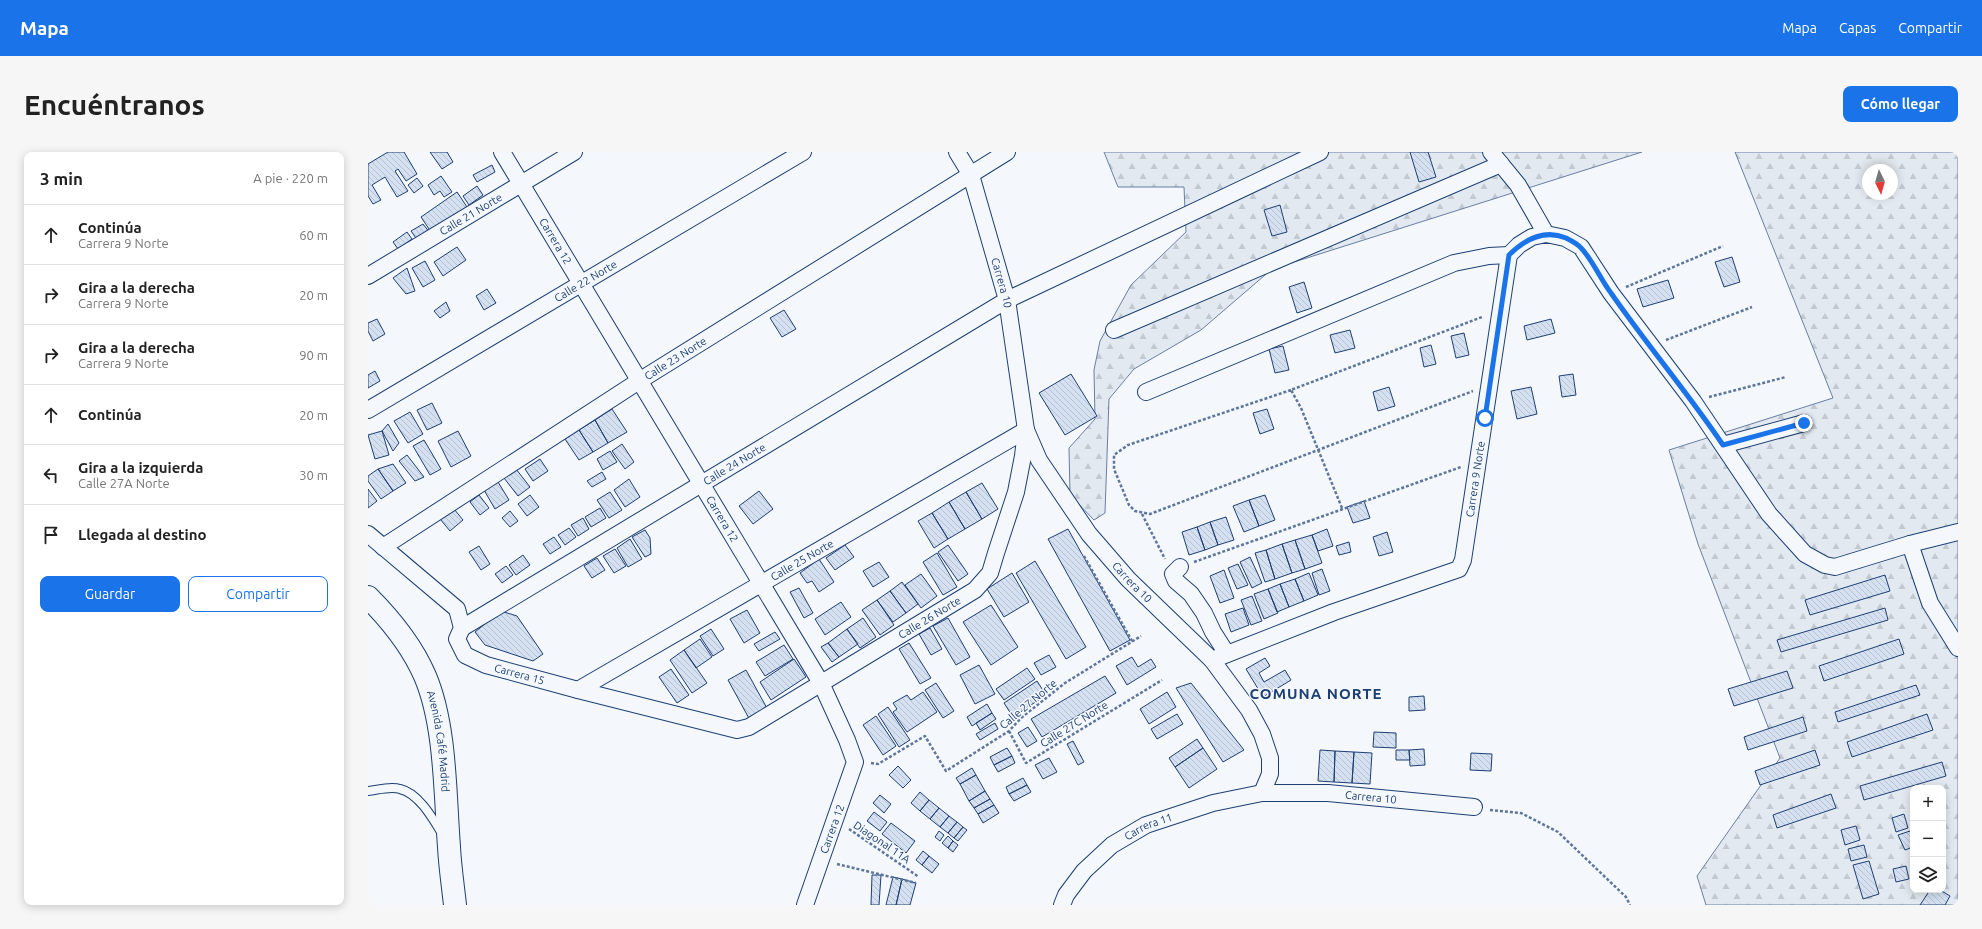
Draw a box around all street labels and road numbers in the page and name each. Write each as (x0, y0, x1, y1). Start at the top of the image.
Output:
street label: Calle 21 Norte (437, 191, 504, 237)
street label: Carrera 12 (537, 216, 574, 266)
street label: Carrera 10 (989, 256, 1014, 309)
street label: Calle 22 Norte (552, 258, 619, 304)
street label: Calle 23 Norte (642, 335, 709, 382)
street label: Carrera 9 Norte (1464, 440, 1487, 518)
street label: Calle 24 Norte (701, 441, 768, 487)
street label: Carrera 12 (704, 494, 741, 544)
street label: Calle 25 Norte (768, 537, 836, 583)
street label: Carrera 10 (1110, 559, 1154, 605)
street label: Calle 26 Norte (896, 594, 963, 641)
street label: Carrera 15 (493, 662, 546, 687)
street label: Calle 27 Norte (997, 677, 1059, 731)
street label: Avenida Café Madrid (425, 689, 452, 792)
street label: Calle 27C Norte (1038, 698, 1110, 750)
street label: Carrera 10 (1345, 789, 1397, 806)
street label: Carrera 12 (818, 803, 846, 855)
street label: Carrera 11 (1122, 811, 1174, 842)
street label: Diagonal 11A (851, 819, 913, 866)

